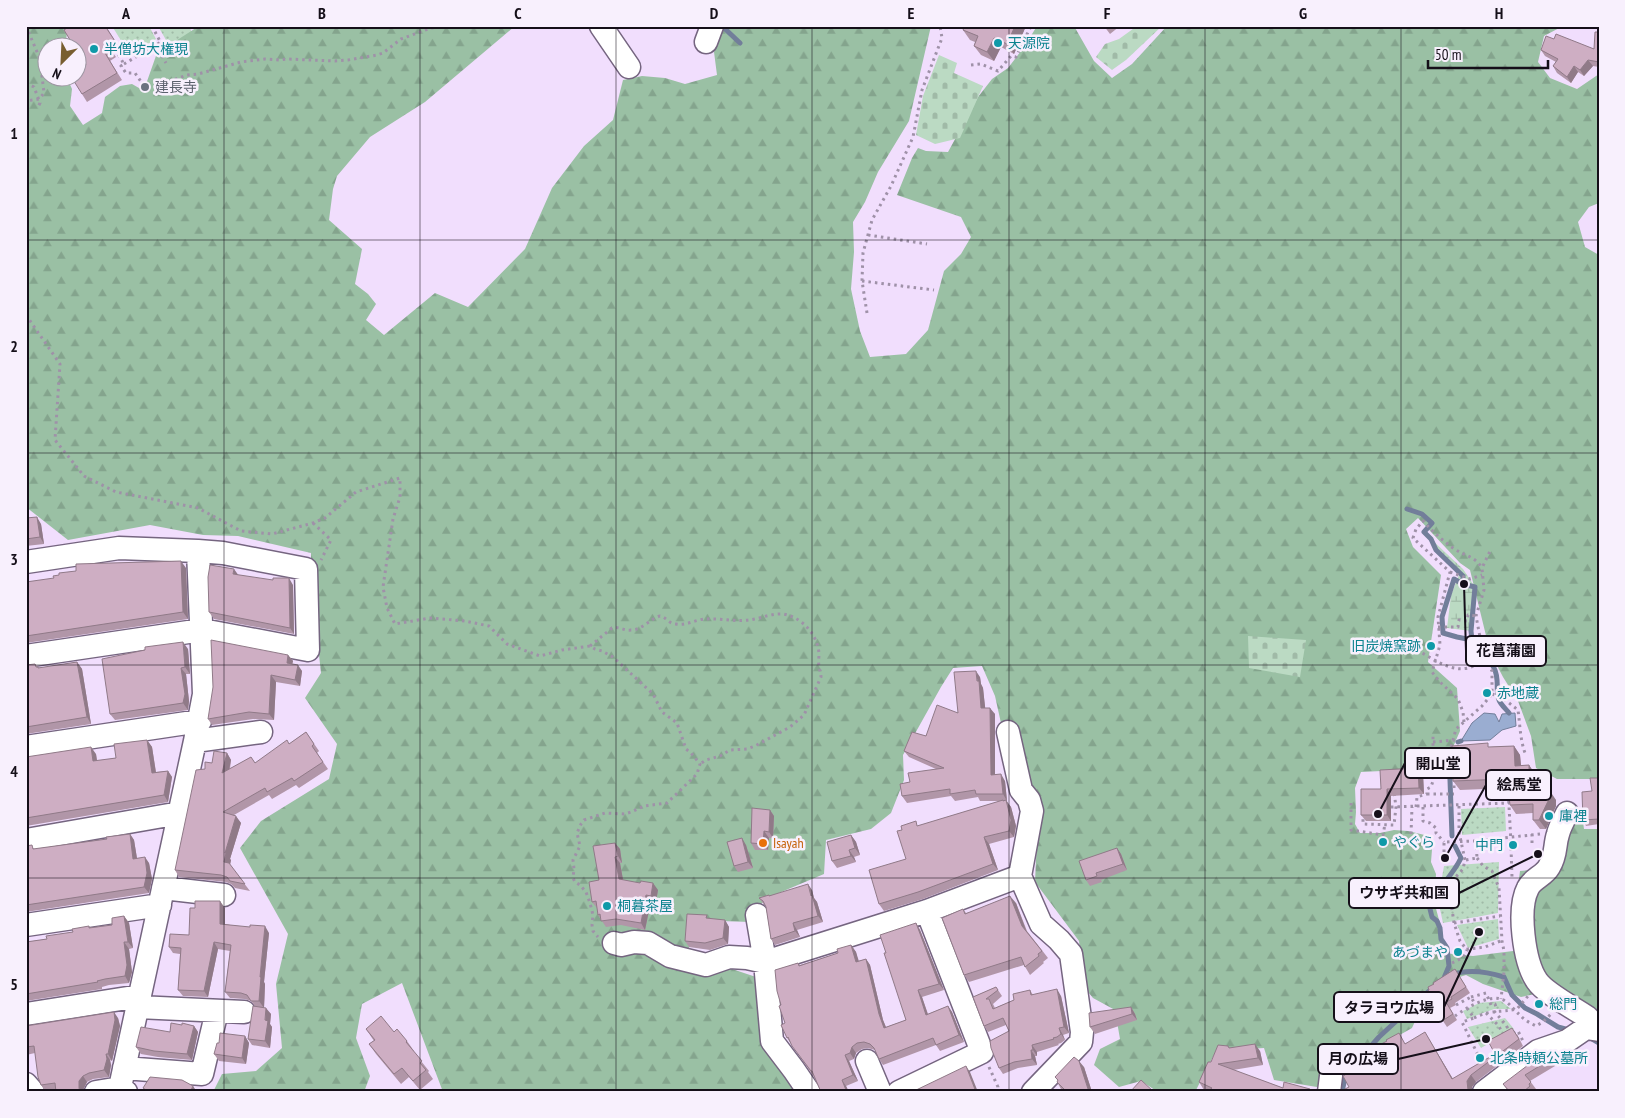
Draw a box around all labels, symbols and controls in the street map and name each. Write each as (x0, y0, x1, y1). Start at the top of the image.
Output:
text: A (121, 3, 131, 23)
text: B (318, 3, 326, 23)
text: C (514, 3, 522, 23)
text: D (710, 3, 719, 23)
text: E (908, 3, 915, 23)
text: F (1104, 3, 1111, 23)
text: G (1299, 3, 1307, 23)
text: H (1495, 3, 1503, 23)
place label: 天源院 (1008, 34, 1050, 52)
marker: 天源院 (992, 37, 1004, 49)
north arrow (38, 38, 88, 88)
scale bar (1428, 38, 1548, 70)
place label: 半僧坊大権現 (104, 40, 188, 58)
marker: 半僧坊大権現 (88, 43, 100, 55)
text: 50 m (1435, 45, 1461, 64)
text: N (50, 64, 64, 84)
place label: 建長寺 (155, 78, 197, 96)
marker: 建長寺 (139, 81, 151, 93)
text: 1 (10, 123, 18, 143)
text: 2 (10, 336, 18, 356)
text: 3 (10, 549, 18, 569)
callout: 花菖蒲園 (1466, 636, 1546, 666)
place label: 旧炭焼窯跡 (1351, 637, 1421, 655)
marker: 旧炭焼窯跡 (1425, 640, 1437, 652)
text: 花菖蒲園 (1476, 641, 1536, 660)
place label: 赤地蔵 (1497, 684, 1539, 702)
marker: 赤地蔵 (1481, 687, 1493, 699)
callout: 開山堂 (1405, 748, 1470, 778)
text: 開山堂 (1415, 754, 1461, 773)
text: 4 (10, 761, 18, 781)
callout: 絵馬堂 (1486, 770, 1551, 800)
text: 絵馬堂 (1496, 775, 1542, 794)
place label: 庫裡 (1559, 807, 1587, 825)
marker: 庫裡 (1543, 810, 1555, 822)
place label: やぐら (1393, 833, 1435, 851)
place label: Isayah (773, 834, 804, 852)
marker: やぐら (1377, 836, 1389, 848)
place label: 中門 (1475, 836, 1503, 854)
marker: Isayah (757, 837, 769, 849)
marker: 中門 (1507, 839, 1519, 851)
callout: ウサギ共和国 (1349, 878, 1459, 908)
text: ウサギ共和国 (1359, 883, 1449, 902)
place label: 桐暮茶屋 (617, 897, 673, 915)
marker: 桐暮茶屋 (601, 900, 613, 912)
place label: あづまや (1392, 943, 1448, 961)
marker: あづまや (1452, 946, 1464, 958)
text: 5 (10, 974, 18, 994)
callout: タラヨウ広場 (1334, 992, 1444, 1022)
place label: 総門 (1549, 995, 1577, 1013)
text: タラヨウ広場 (1344, 998, 1434, 1017)
marker: 総門 (1533, 998, 1545, 1010)
callout: 月の広場 (1318, 1044, 1398, 1074)
text: 月の広場 (1328, 1049, 1388, 1068)
place label: 北条時頼公墓所 (1490, 1049, 1588, 1067)
marker: 北条時頼公墓所 (1474, 1052, 1486, 1064)

